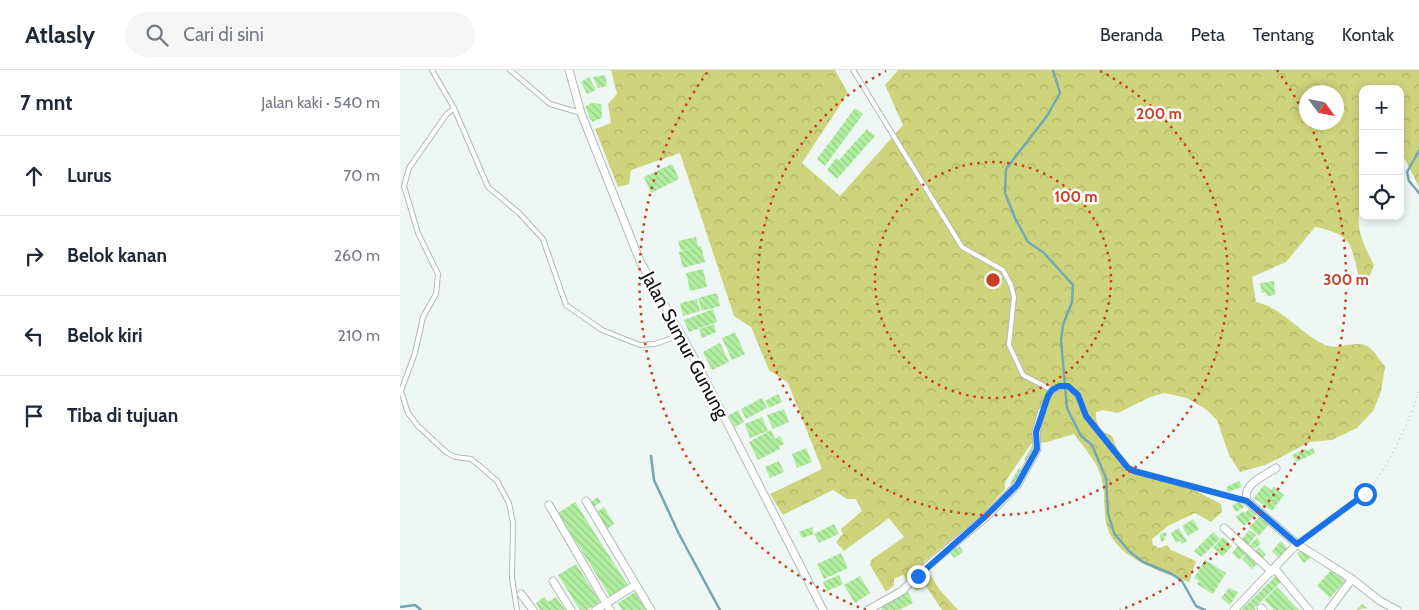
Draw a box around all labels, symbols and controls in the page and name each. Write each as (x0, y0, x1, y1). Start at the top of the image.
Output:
search box (125, 12, 475, 57)
text: Atlasly (25, 20, 95, 49)
icon: search (143, 21, 171, 49)
text: Cari di sini (183, 23, 264, 46)
text: Beranda (1100, 24, 1163, 46)
text: Peta (1191, 24, 1225, 46)
text: Tentang (1253, 24, 1314, 46)
text: Kontak (1342, 24, 1394, 46)
north arrow (1299, 85, 1344, 130)
map controls (1359, 85, 1404, 220)
button: + (1359, 85, 1404, 130)
text: 7 mnt (20, 90, 72, 115)
text: Jalan kaki · 540 m (261, 93, 380, 112)
text: 200 m (1136, 105, 1182, 123)
button: − (1359, 130, 1404, 175)
icon: ahead (20, 162, 48, 190)
text: Lurus (67, 164, 112, 187)
text: 70 m (343, 166, 380, 185)
button: locate (1359, 175, 1404, 220)
text: 100 m (1054, 188, 1098, 206)
icon: right (20, 242, 48, 270)
text: Belok kanan (67, 244, 167, 267)
text: 260 m (334, 246, 380, 265)
street label: Jalan Sumur Gunung (636, 267, 734, 423)
centre of rings (984, 271, 1002, 289)
text: 300 m (1323, 271, 1369, 289)
icon: left (20, 322, 48, 350)
text: Belok kiri (67, 324, 143, 347)
text: 210 m (338, 326, 380, 345)
icon: arrive (20, 402, 48, 430)
text: Tiba di tujuan (67, 404, 178, 427)
route start (1354, 483, 1377, 506)
route end (907, 565, 930, 588)

